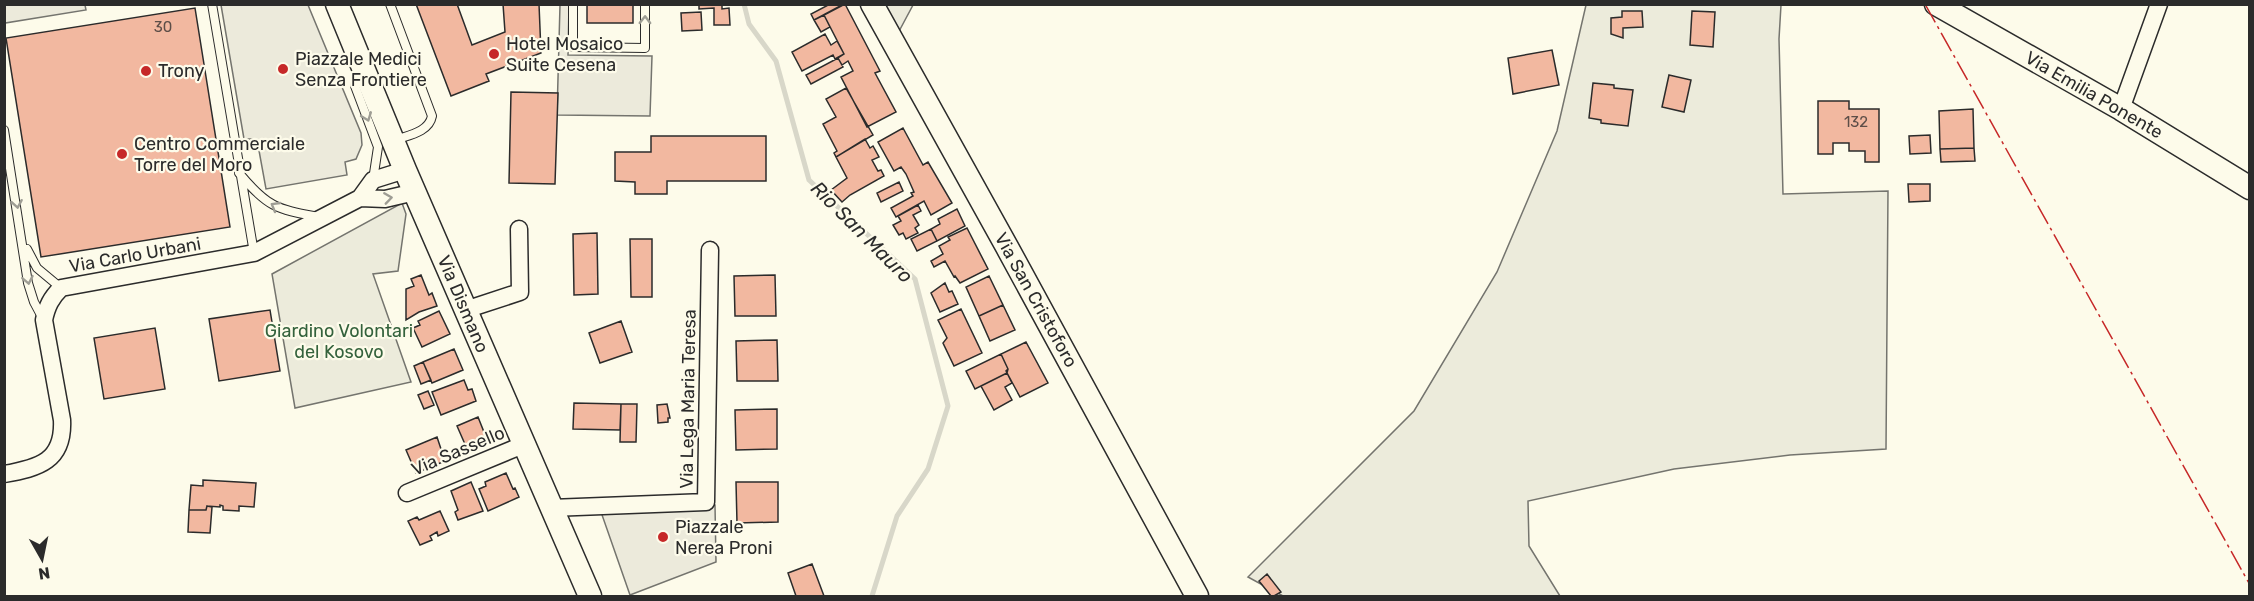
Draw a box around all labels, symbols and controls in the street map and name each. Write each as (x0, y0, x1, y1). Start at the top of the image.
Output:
one-way arrow (639, 15, 651, 24)
house number: 30 (154, 18, 172, 36)
place label: Hotel Mosaico Suite Cesena (506, 33, 623, 76)
marker: Hotel Mosaico Suite Cesena (487, 47, 501, 61)
street label: Via Emilia Ponente (2021, 47, 2167, 143)
place label: Piazzale Medici Senza Frontiere (295, 48, 427, 91)
place label: Trony (158, 60, 205, 82)
marker: Piazzale Medici Senza Frontiere (276, 62, 290, 76)
marker: Trony (139, 64, 153, 78)
one-way arrow (360, 111, 372, 122)
house number: 132 (1844, 113, 1868, 131)
place label: Centro Commerciale Torre del Moro (134, 133, 305, 176)
marker: Centro Commerciale Torre del Moro (115, 147, 129, 161)
water label: Rio San Mauro (806, 176, 918, 288)
one-way arrow (383, 192, 392, 204)
one-way arrow (10, 199, 23, 209)
one-way arrow (271, 201, 281, 213)
street label: Via San Cristoforo (990, 229, 1082, 371)
street label: Via Carlo Urbani (67, 233, 203, 277)
street label: Via Dismano (433, 252, 493, 356)
one-way arrow (21, 275, 34, 285)
street label: Via Lega Maria Teresa (675, 309, 701, 489)
park label: Giardino Volontari del Kosovo (265, 320, 413, 363)
street label: Via Sassello (408, 422, 508, 480)
place label: Piazzale Nerea Proni (675, 516, 773, 559)
north arrow (12, 529, 72, 589)
marker: Piazzale Nerea Proni (656, 530, 670, 544)
text: N (37, 563, 51, 584)

